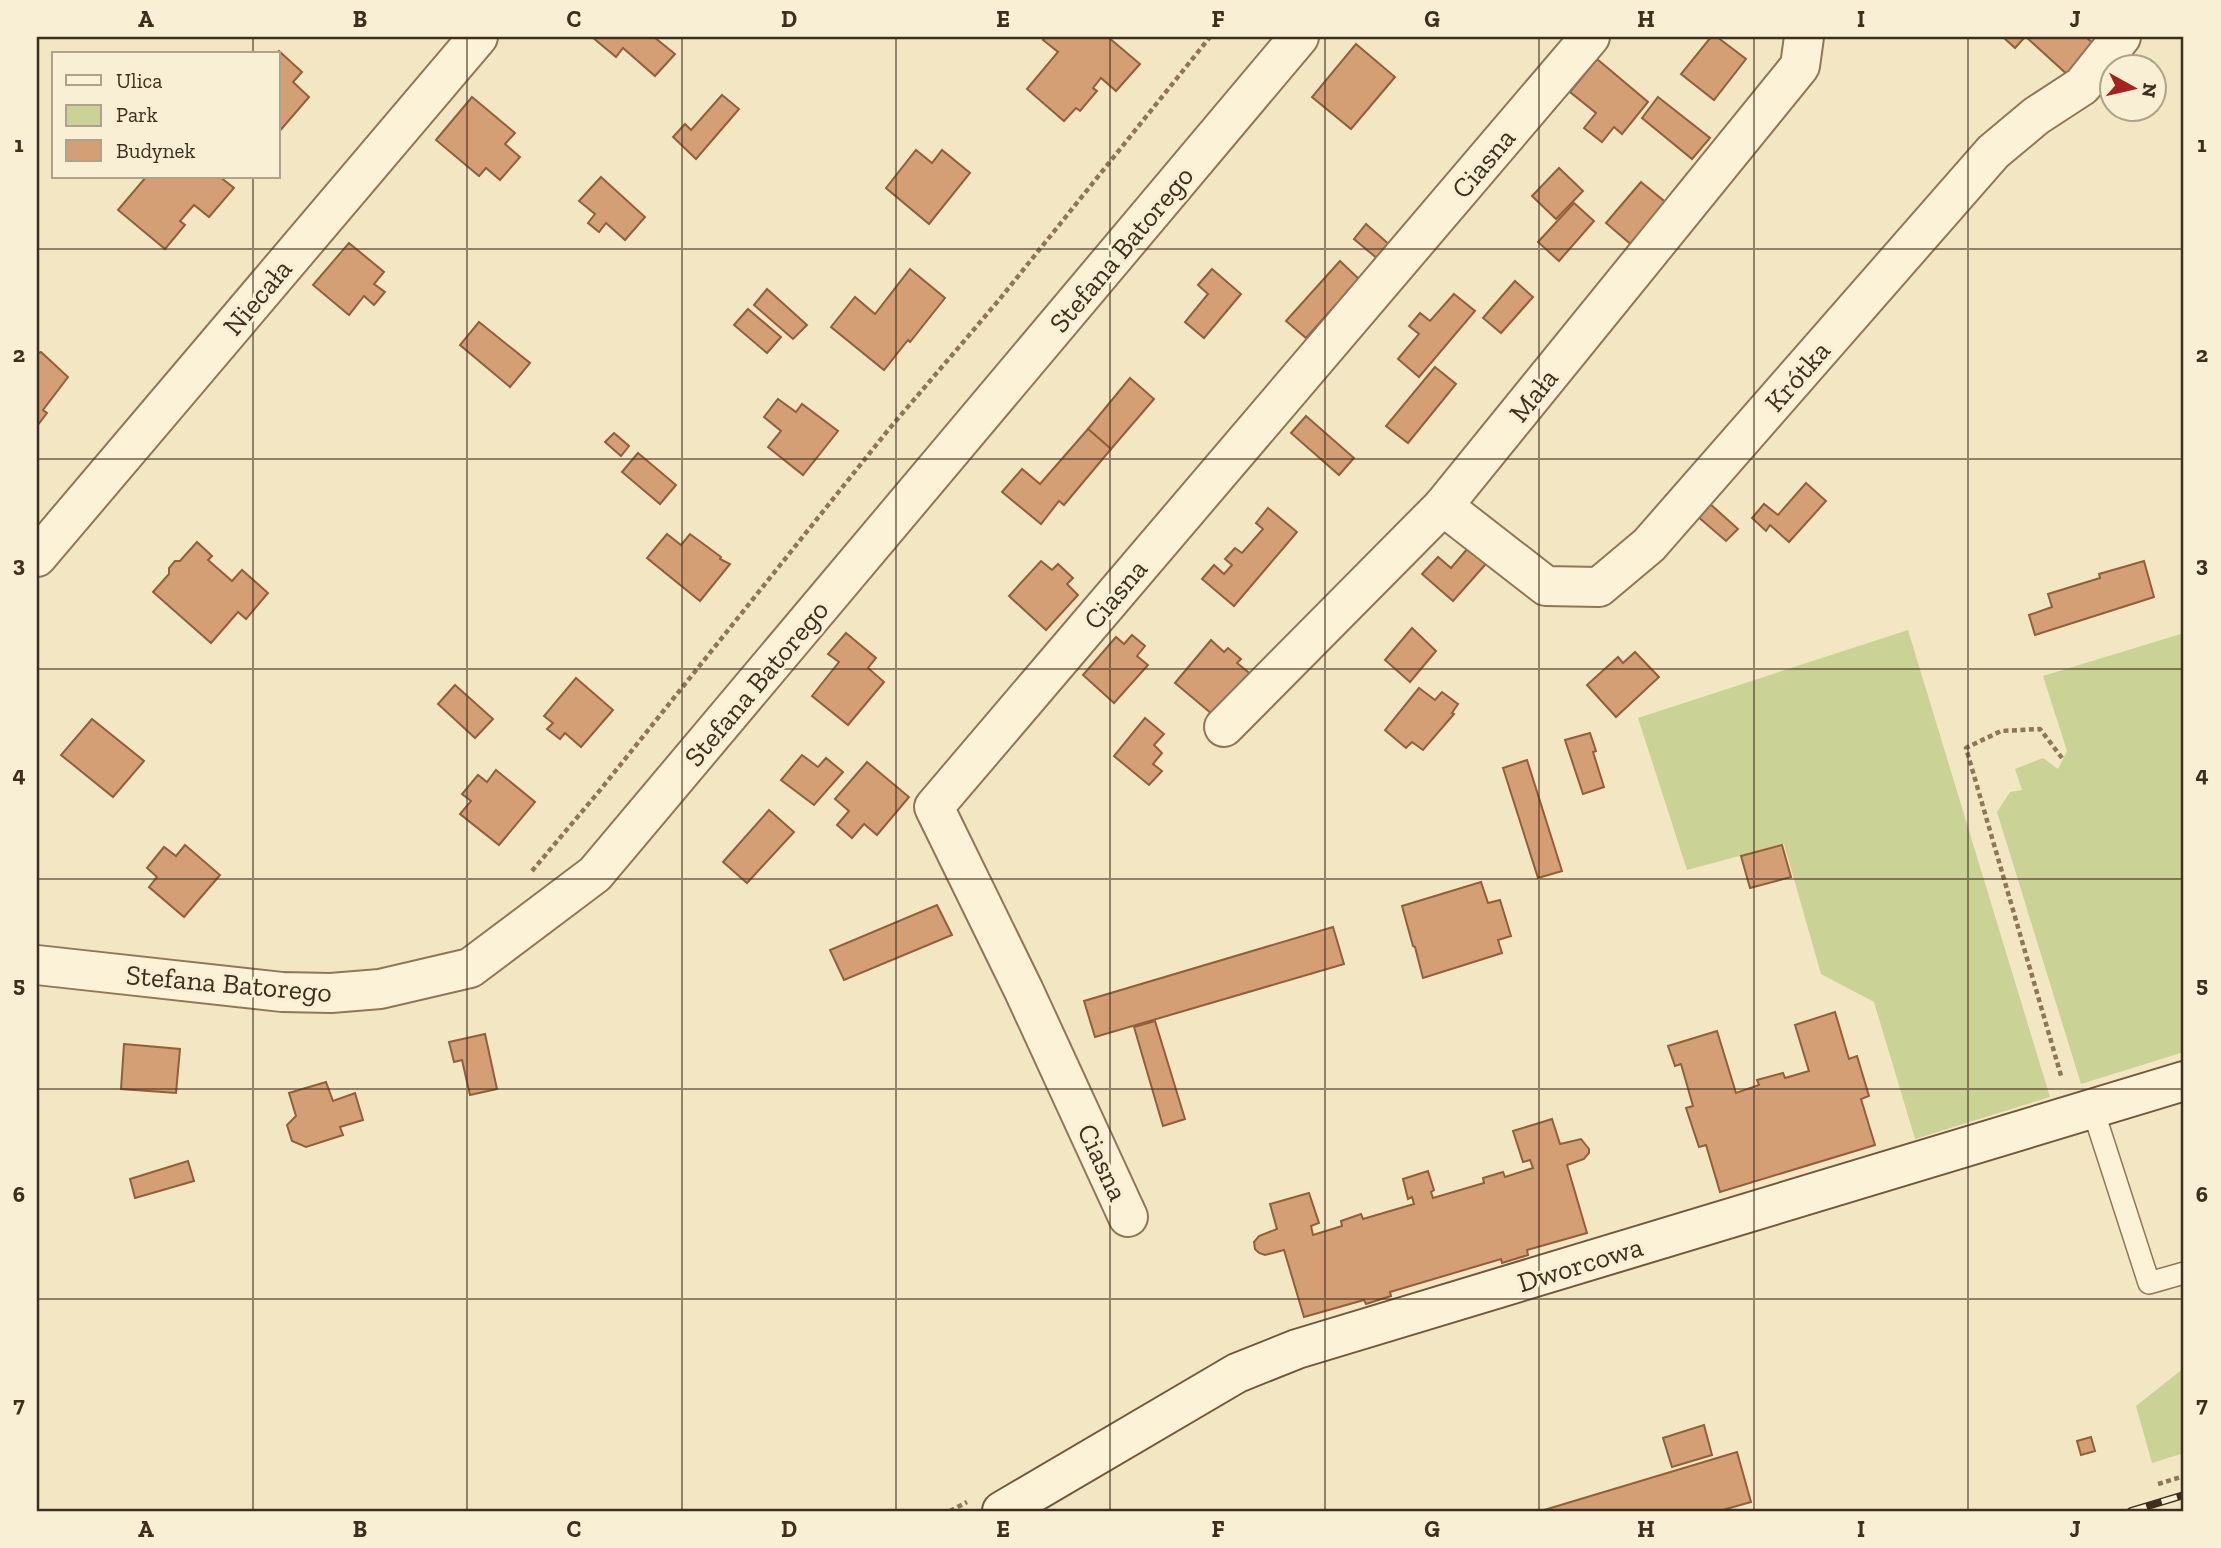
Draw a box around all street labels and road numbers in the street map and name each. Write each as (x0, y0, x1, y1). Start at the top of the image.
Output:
street label: Ciasna (1445, 121, 1522, 205)
street label: Stefana Batorego (1042, 160, 1200, 339)
street label: Niecała (216, 252, 299, 342)
street label: Krótka (1758, 334, 1837, 418)
street label: Mała (1502, 362, 1565, 429)
street label: Ciasna (1077, 552, 1154, 636)
street label: Stefana Batorego (677, 594, 835, 773)
street label: Stefana Batorego (125, 958, 333, 1009)
street label: Ciasna (1070, 1118, 1135, 1206)
street label: Dworcowa (1514, 1230, 1647, 1299)

